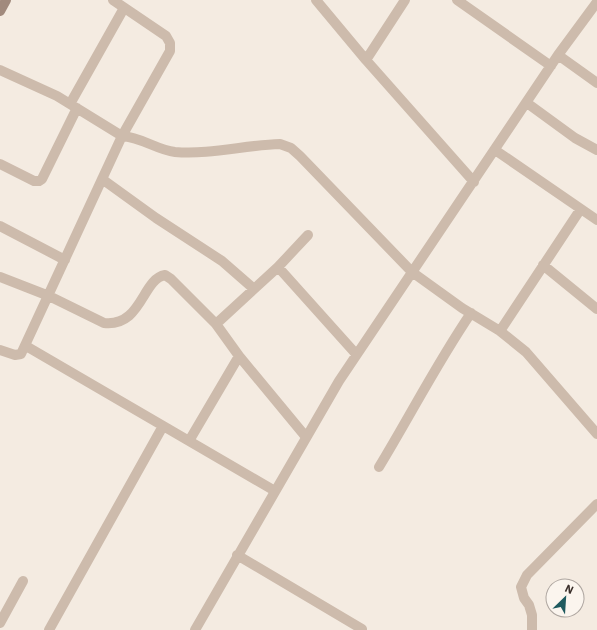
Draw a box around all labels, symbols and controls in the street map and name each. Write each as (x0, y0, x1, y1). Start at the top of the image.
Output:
north arrow (545, 578, 585, 618)
text: N (563, 581, 576, 597)

